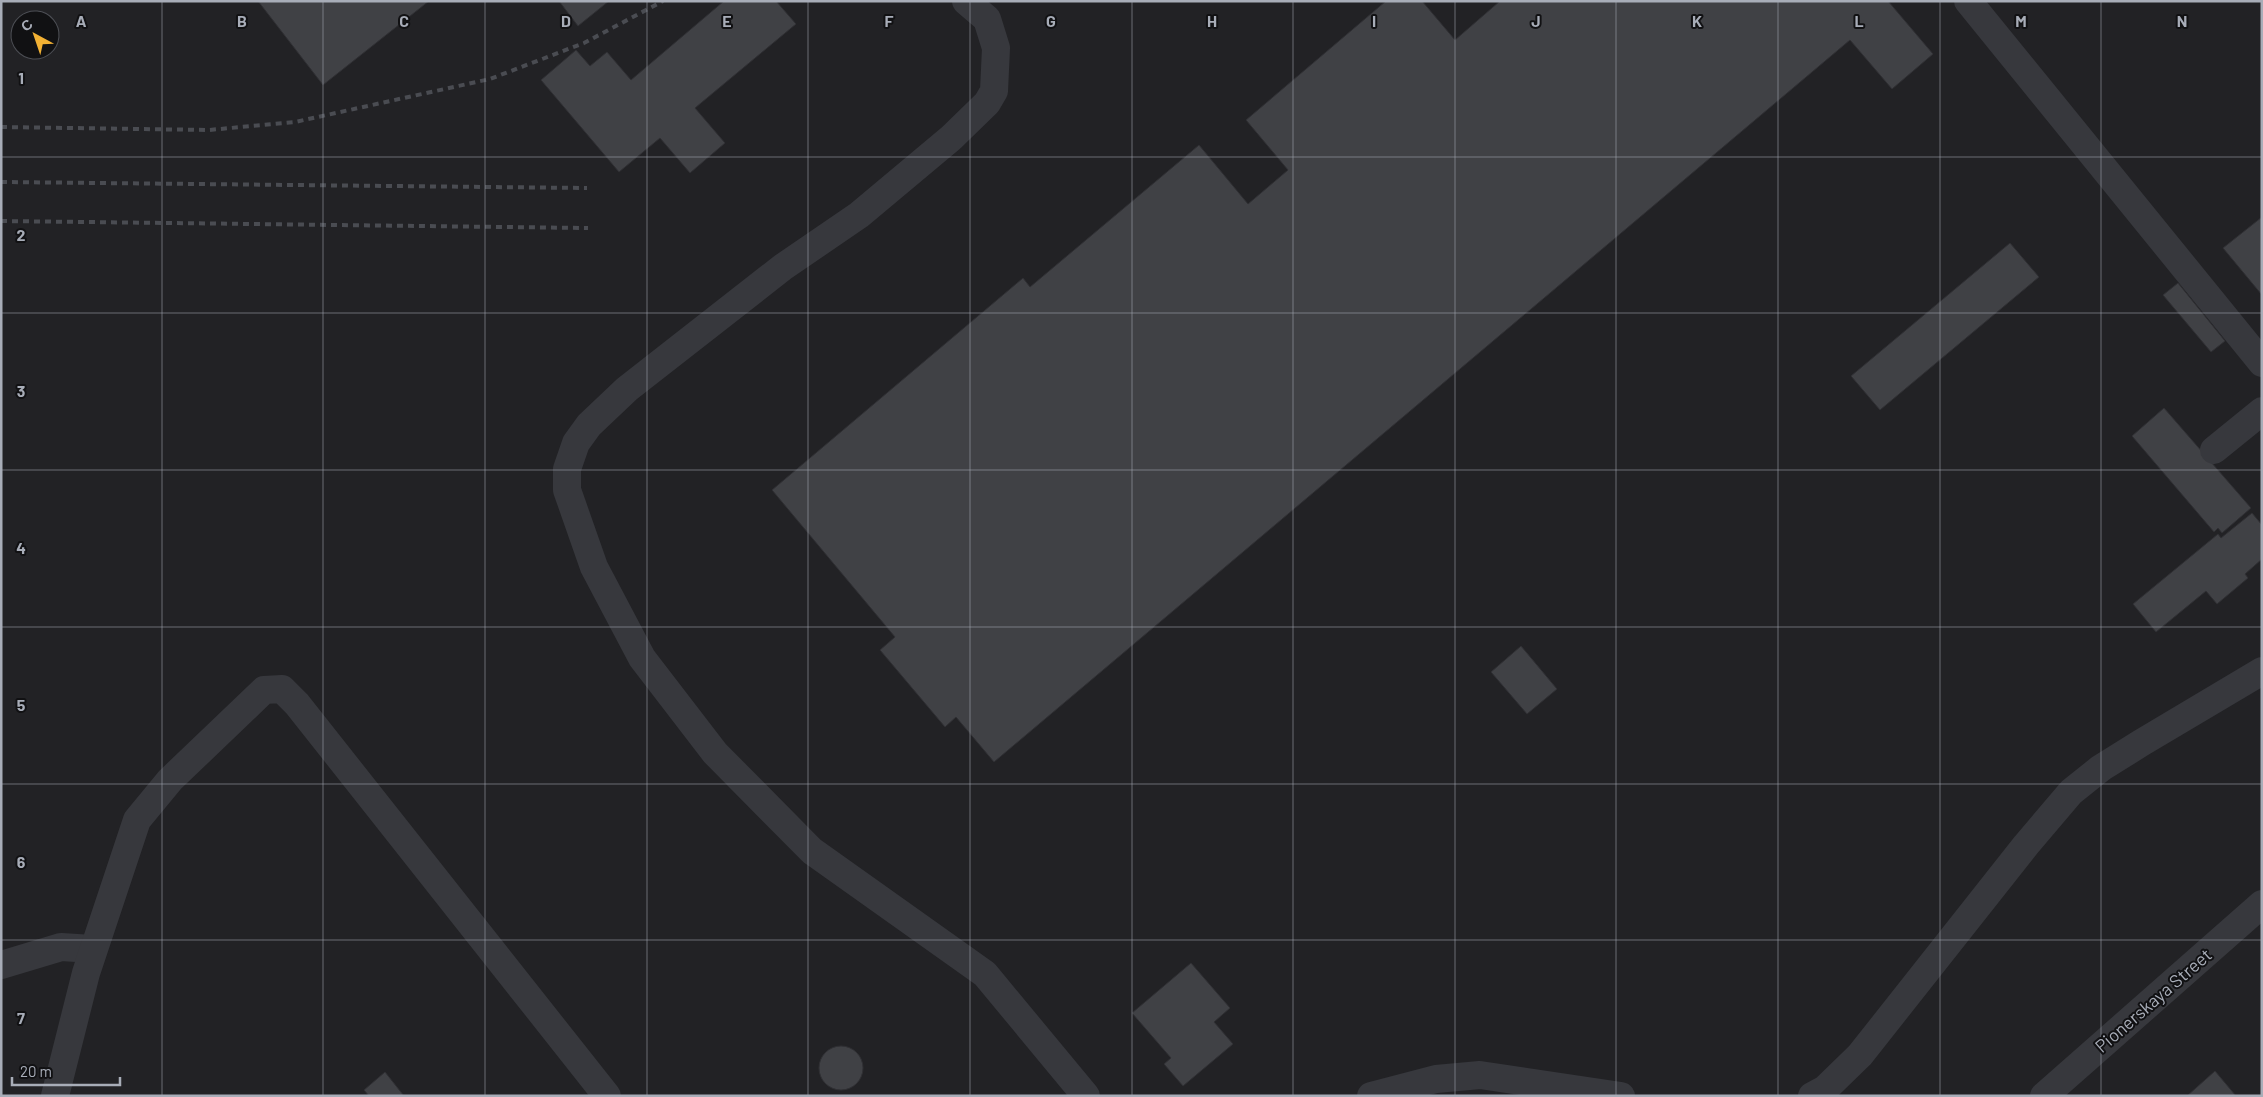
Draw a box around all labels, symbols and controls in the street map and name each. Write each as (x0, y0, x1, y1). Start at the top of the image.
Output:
north arrow (10, 10, 60, 60)
text: A (76, 11, 87, 30)
text: B (237, 11, 247, 30)
text: C (399, 11, 409, 30)
text: D (561, 11, 571, 30)
text: E (722, 11, 732, 30)
text: F (885, 11, 894, 30)
text: G (1046, 11, 1056, 30)
text: H (1207, 11, 1217, 30)
text: I (1372, 11, 1376, 30)
text: J (1531, 11, 1541, 30)
text: K (1692, 11, 1702, 30)
text: L (1854, 11, 1864, 30)
text: M (2015, 11, 2027, 30)
text: N (2177, 11, 2187, 30)
text: С (17, 15, 36, 34)
text: 1 (18, 68, 24, 87)
text: 2 (17, 225, 26, 244)
text: 3 (17, 381, 25, 400)
text: 4 (16, 538, 26, 557)
text: 5 (17, 695, 26, 714)
text: 6 (17, 852, 26, 871)
street label: Pionerskaya Street (2090, 943, 2216, 1057)
text: 7 (17, 1008, 25, 1027)
scale bar (12, 1054, 120, 1086)
text: 20 m (20, 1062, 52, 1080)

